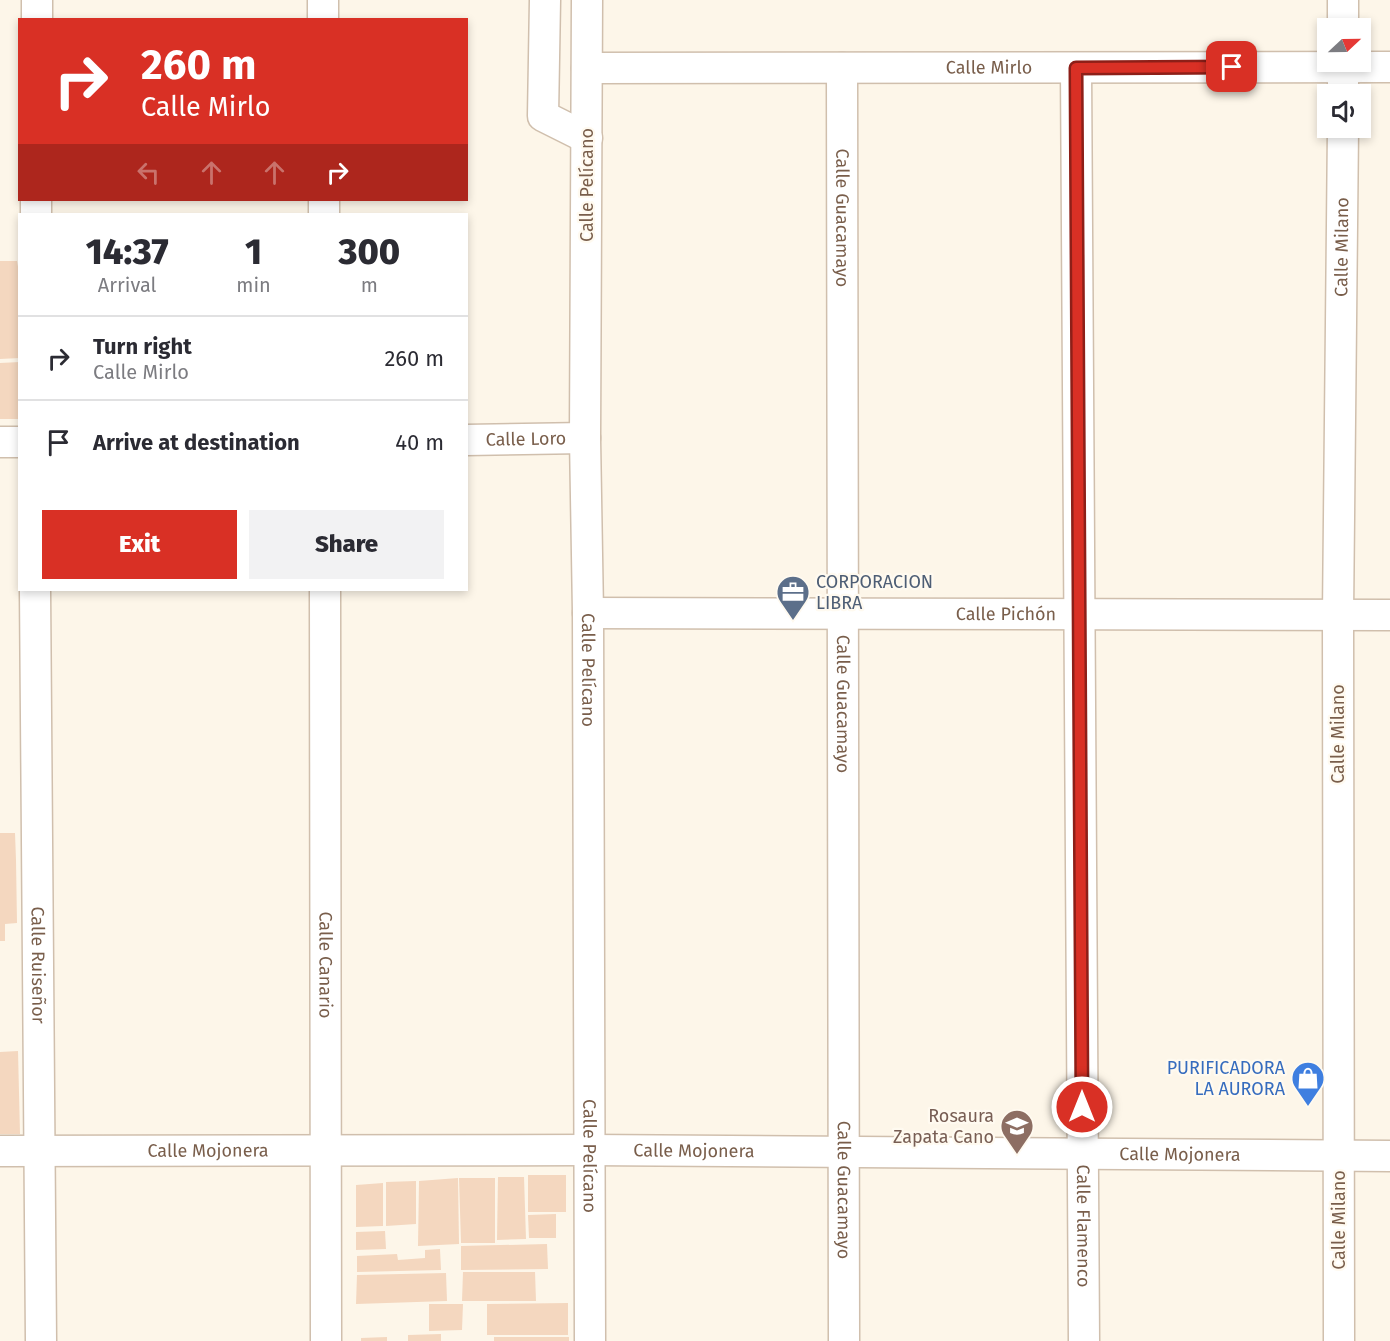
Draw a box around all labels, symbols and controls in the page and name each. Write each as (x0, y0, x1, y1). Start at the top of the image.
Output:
north arrow (1317, 18, 1371, 72)
map controls (1317, 18, 1371, 138)
text: 260 m (141, 40, 256, 90)
pin (1206, 41, 1257, 92)
icon: right (42, 42, 120, 120)
icon: arrive (1215, 50, 1248, 83)
street label: Calle Mirlo (946, 56, 1032, 79)
button: sound (1317, 84, 1371, 138)
text: Calle Mirlo (141, 91, 270, 123)
street label: Calle Pelícano (576, 128, 598, 242)
street label: Calle Guacamayo (831, 149, 853, 287)
icon: left (132, 156, 165, 189)
icon: ahead (195, 156, 228, 189)
icon: ahead (258, 156, 291, 189)
icon: right (321, 156, 354, 189)
street label: Calle Milano (1330, 197, 1353, 297)
text: 14:37 (86, 230, 169, 274)
text: 1 (245, 230, 262, 274)
text: 300 (339, 230, 400, 274)
text: Arrival (98, 273, 156, 297)
text: min (236, 273, 271, 297)
text: m (361, 273, 378, 297)
text: Turn right (93, 333, 192, 360)
icon: right (42, 342, 75, 375)
text: 260 m (384, 345, 444, 372)
text: Calle Mirlo (93, 360, 189, 384)
icon: arrive (42, 426, 75, 459)
street label: Calle Loro (486, 427, 566, 451)
text: Arrive at destination (93, 429, 300, 456)
text: 40 m (395, 429, 444, 456)
button: Exit (42, 510, 237, 579)
button: Share (249, 510, 444, 579)
place label: CORPORACION LIBRA (816, 571, 933, 614)
office icon: CORPORACION LIBRA (775, 574, 811, 621)
street label: Calle Pichón (956, 603, 1056, 625)
street label: Calle Pelícano (577, 613, 599, 727)
street label: Calle Guacamayo (832, 635, 854, 773)
street label: Calle Milano (1327, 684, 1349, 784)
street label: Calle Ruiseñor (27, 906, 49, 1024)
street label: Calle Canario (314, 911, 337, 1019)
place label: PURIFICADORA LA AURORA (1167, 1057, 1286, 1100)
shop icon: PURIFICADORA LA AURORA (1290, 1060, 1326, 1107)
position arrow (1050, 1075, 1114, 1139)
street label: Calle Pelícano (578, 1099, 601, 1213)
place label: Rosaura Zapata Cano (893, 1105, 994, 1148)
school or university icon: Rosaura Zapata Cano (999, 1108, 1035, 1155)
street label: Calle Guacamayo (833, 1121, 855, 1259)
street label: Calle Mojonera (633, 1139, 755, 1162)
street label: Calle Mojonera (147, 1140, 269, 1162)
street label: Calle Mojonera (1119, 1143, 1241, 1166)
street label: Calle Flamenco (1072, 1164, 1095, 1287)
street label: Calle Milano (1328, 1170, 1350, 1270)

